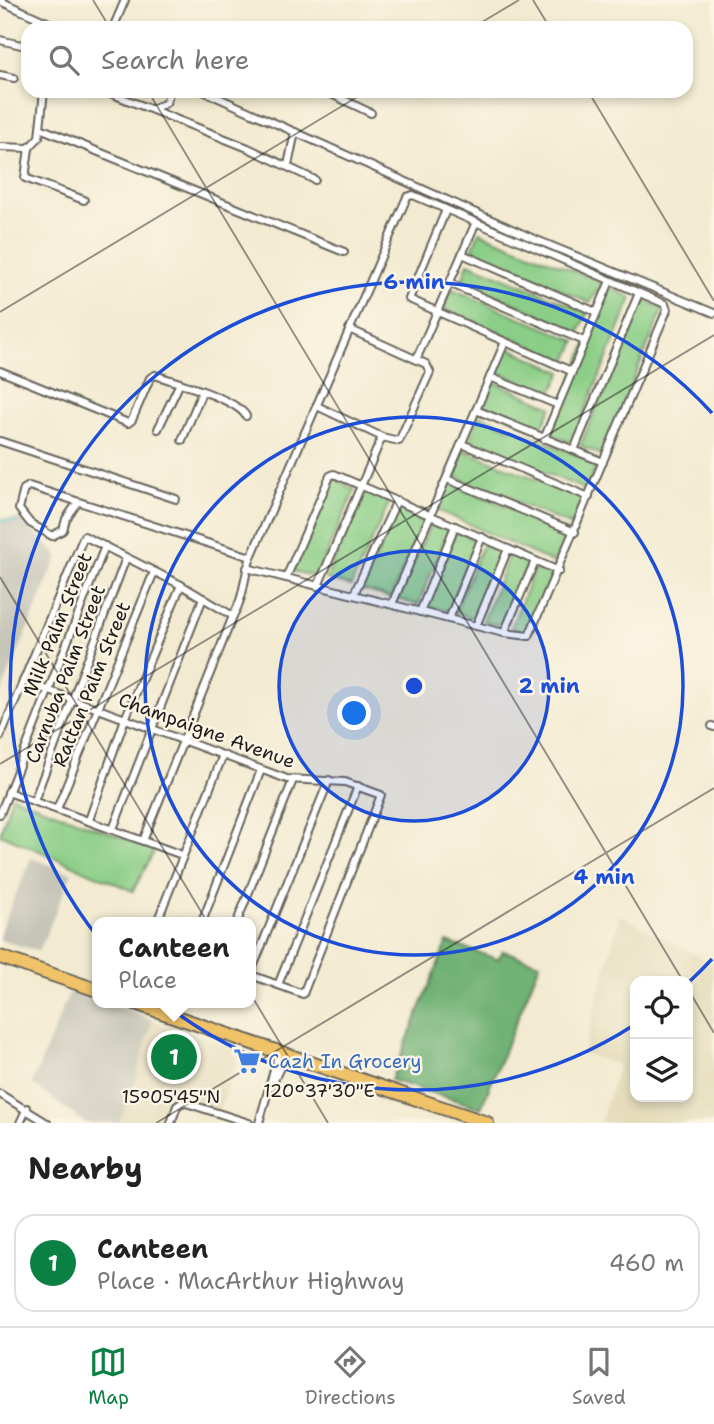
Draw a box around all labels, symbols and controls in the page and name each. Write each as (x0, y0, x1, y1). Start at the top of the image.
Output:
search box (21, 21, 693, 98)
icon: search (45, 41, 83, 79)
text: Search here (101, 42, 250, 77)
text: 6 min (383, 268, 445, 296)
street label: Milk Palm Street (17, 549, 98, 700)
street label: Carnuba Palm Street (20, 581, 111, 767)
street label: Rattan Palm Street (47, 598, 136, 771)
text: 2 min (518, 672, 580, 700)
centre of rings (402, 674, 426, 698)
street label: Champaigne Avenue (115, 687, 299, 774)
your location (337, 696, 371, 730)
text: 4 min (573, 863, 635, 891)
popup (92, 917, 256, 1008)
text: Canteen (118, 930, 230, 965)
text: Place (118, 965, 177, 995)
map controls (630, 976, 693, 1102)
button: locate (630, 976, 693, 1039)
pin: 1 (151, 1031, 197, 1083)
button: layers (630, 1039, 693, 1102)
supermarket icon: Cazh In Grocery (232, 1046, 262, 1076)
place label: Cazh In Grocery (268, 1049, 421, 1074)
text: 120°37'30"E (263, 1079, 375, 1103)
text: 15°05'45"N (122, 1085, 220, 1109)
text: Nearby (28, 1148, 143, 1189)
text: Canteen (97, 1231, 208, 1266)
text: 1 (48, 1248, 58, 1278)
text: 460 m (609, 1248, 684, 1278)
text: Place · MacArthur Highway (97, 1266, 404, 1296)
tab: Map (88, 1343, 129, 1410)
tab: Directions (305, 1343, 396, 1410)
tab: Saved (572, 1343, 626, 1410)

